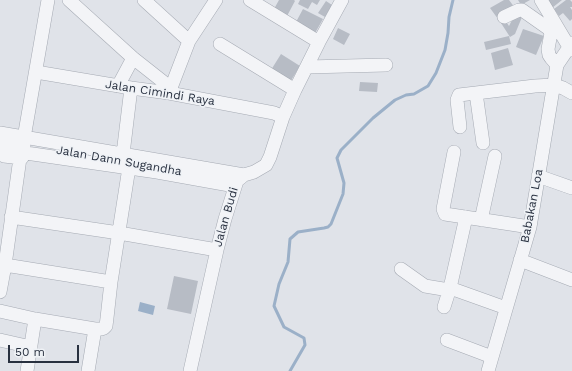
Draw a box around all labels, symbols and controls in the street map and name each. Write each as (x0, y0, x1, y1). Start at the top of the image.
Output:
street label: Jalan Cimindi Raya (104, 77, 216, 109)
street label: Jalan Dann Sugandha (55, 143, 183, 179)
street label: Babakan Loa (518, 168, 546, 244)
street label: Jalan Budi (211, 186, 241, 248)
scale bar (10, 337, 81, 363)
text: 50 m (15, 345, 45, 359)

